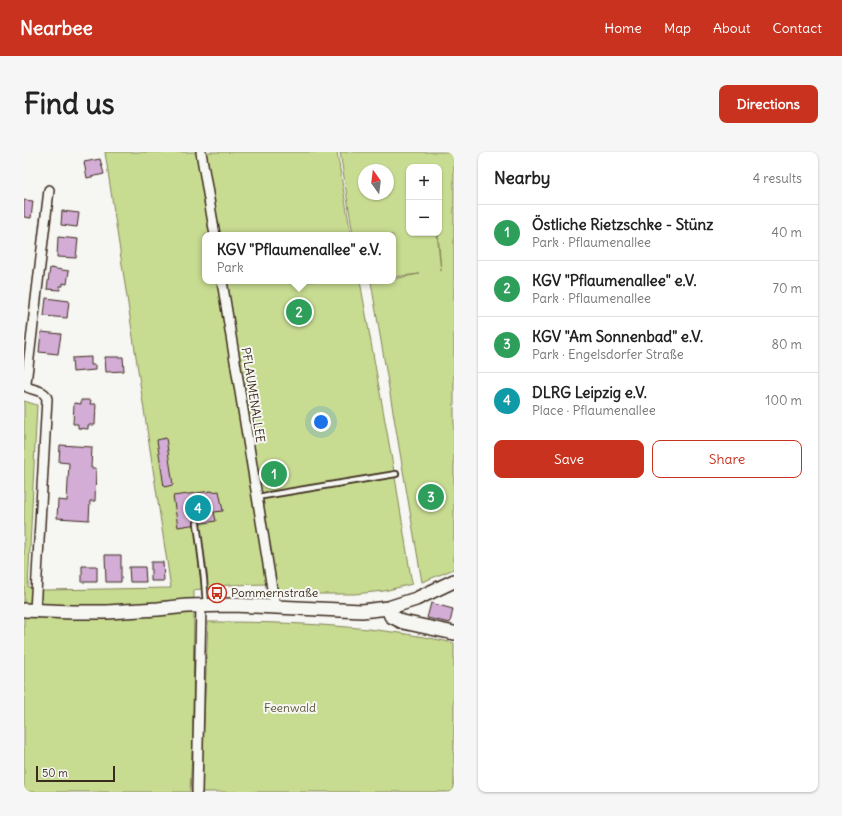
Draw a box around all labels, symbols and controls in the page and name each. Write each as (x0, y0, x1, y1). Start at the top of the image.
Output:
text: Nearbee (20, 16, 93, 40)
text: Home (604, 19, 642, 37)
text: Map (664, 19, 691, 37)
text: About (713, 19, 751, 37)
text: Contact (773, 19, 822, 37)
button: Directions (719, 85, 818, 123)
text: Find us (24, 86, 115, 122)
north arrow (358, 164, 394, 200)
map controls (406, 164, 442, 236)
button: + (406, 164, 442, 200)
text: Nearby (494, 167, 550, 189)
text: 4 results (753, 170, 802, 187)
button: − (406, 200, 442, 236)
text: Östliche Rietzschke - Stünz (532, 215, 713, 234)
text: 1 (504, 224, 510, 241)
text: 40 m (771, 224, 802, 241)
popup (202, 232, 396, 284)
text: Park · Pflaumenallee (532, 234, 651, 251)
text: KGV "Pflaumenallee" e.V. (217, 240, 381, 259)
text: Park (217, 259, 244, 276)
text: KGV "Pflaumenallee" e.V. (532, 271, 697, 290)
text: 2 (503, 280, 511, 297)
text: 70 m (773, 280, 802, 297)
text: Park · Pflaumenallee (532, 290, 651, 307)
pin: 2 (286, 297, 312, 327)
text: KGV "Am Sonnenbad" e.V. (532, 327, 703, 346)
text: 3 (503, 336, 511, 353)
text: 80 m (771, 336, 802, 353)
street label: PFLAUMENALLEE (239, 346, 268, 444)
text: Park · Engelsdorfer Straße (532, 346, 684, 363)
text: DLRG Leipzig e.V. (532, 383, 647, 402)
text: 4 (503, 392, 511, 409)
text: 100 m (765, 392, 802, 409)
text: Place · Pflaumenallee (532, 402, 656, 419)
your location (311, 412, 331, 432)
button: Save (494, 440, 644, 478)
button: Share (652, 440, 802, 478)
pin: 1 (261, 459, 287, 489)
pin: 3 (418, 482, 444, 512)
pin: 4 (185, 493, 211, 523)
bus stop icon: Pommernstraße (206, 582, 228, 604)
place label: Pommernstraße (231, 585, 318, 600)
park label: Feenwald (264, 700, 316, 715)
scale bar (36, 764, 115, 783)
text: 50 m (42, 766, 68, 780)

